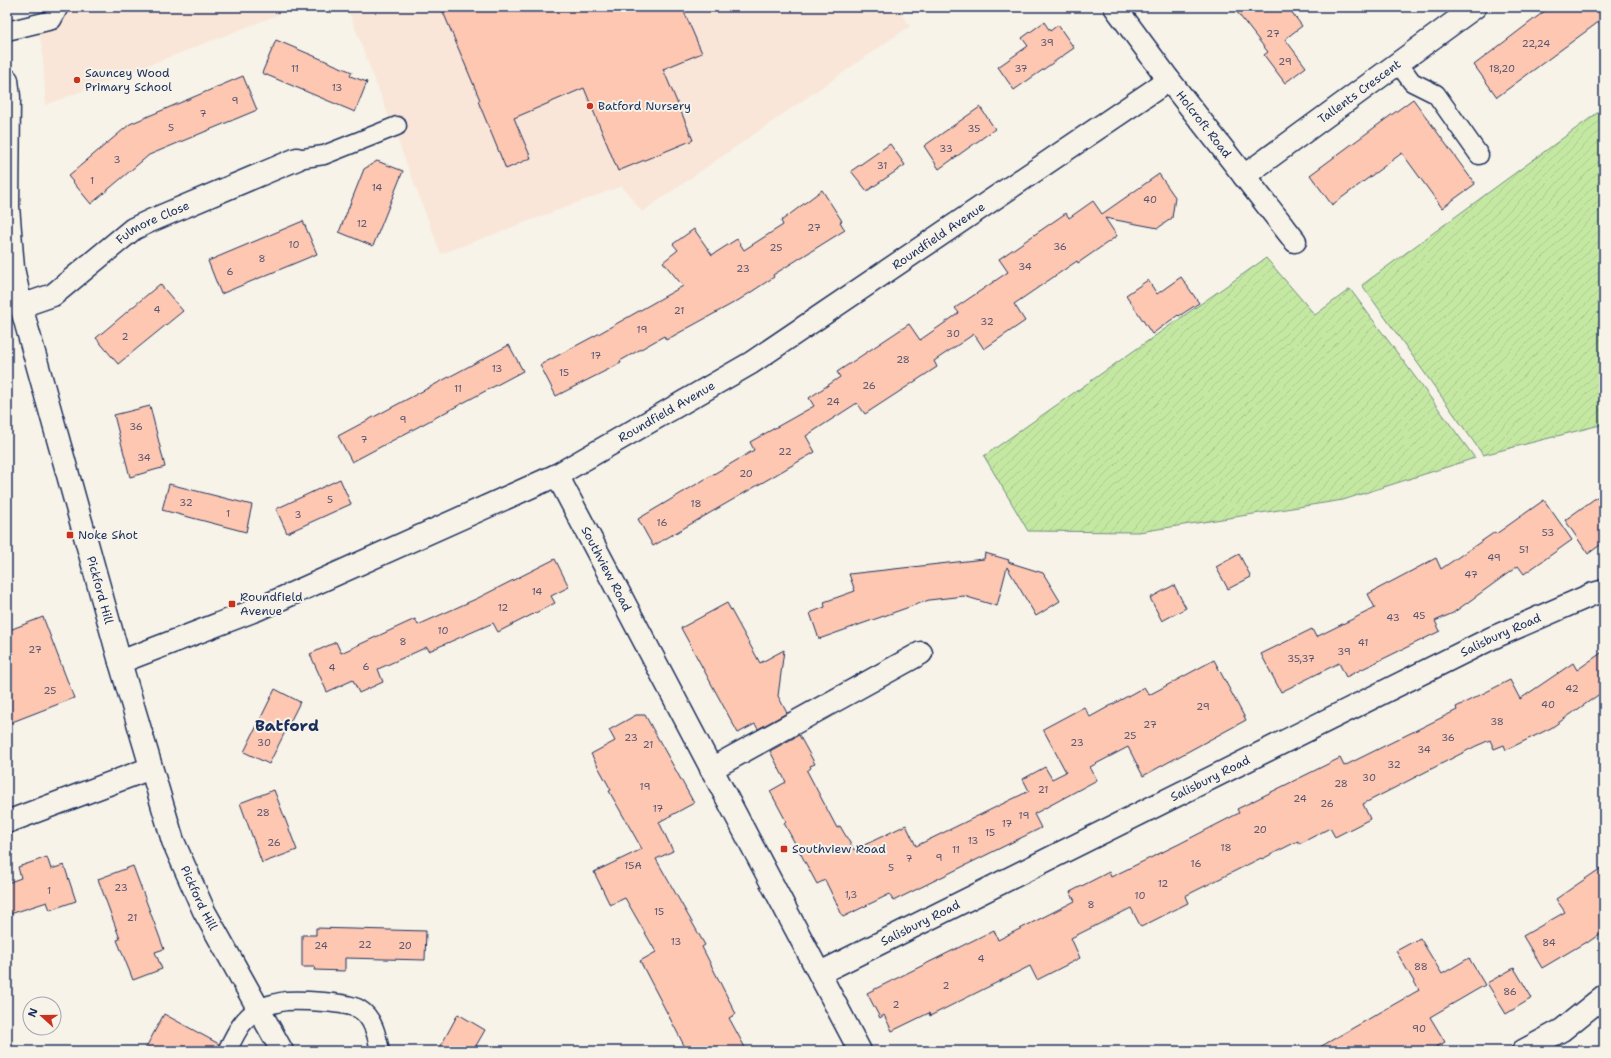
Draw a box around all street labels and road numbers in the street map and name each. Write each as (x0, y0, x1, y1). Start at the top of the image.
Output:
street label: Tallents Crescent (1315, 56, 1404, 127)
street label: Holcroft Road (1172, 87, 1235, 161)
street label: Fulmore Close (113, 197, 192, 248)
street label: Roundfield Avenue (889, 199, 988, 273)
street label: Roundfield Avenue (615, 377, 718, 446)
street label: Southview Road (577, 524, 635, 614)
street label: Pickford Hill (83, 554, 117, 626)
street label: Salisbury Road (1458, 610, 1544, 660)
street label: Salisbury Road (1168, 752, 1253, 805)
street label: Pickford Hill (177, 863, 221, 934)
street label: Salisbury Road (878, 896, 963, 950)

